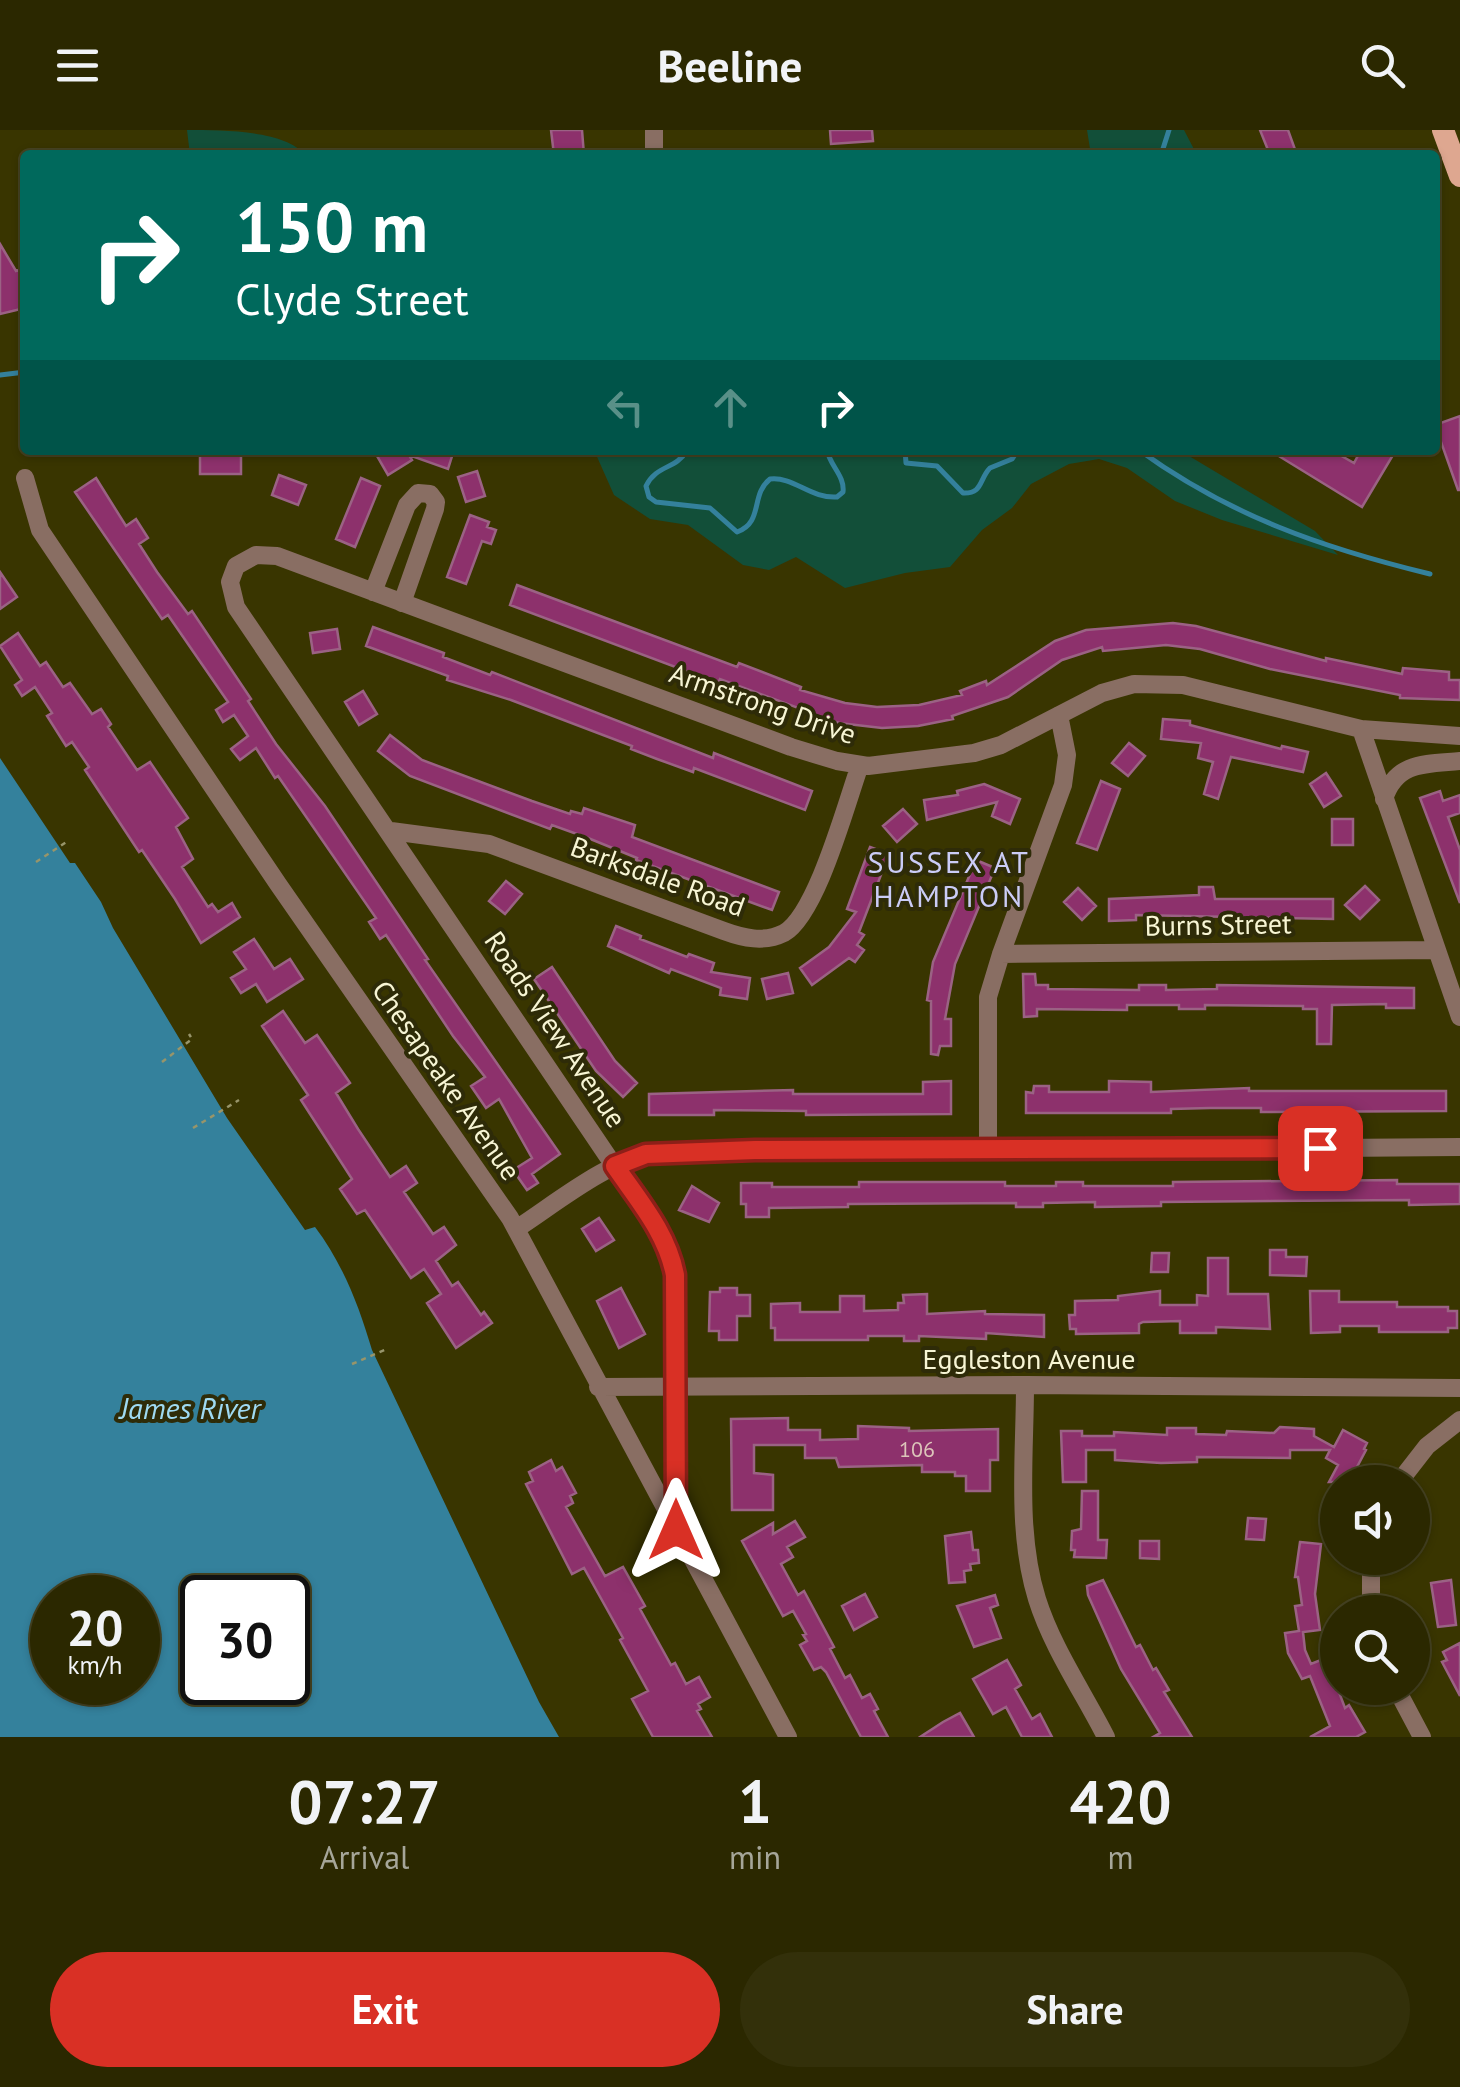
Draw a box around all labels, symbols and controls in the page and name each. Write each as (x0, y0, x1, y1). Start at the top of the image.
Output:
text: Beeline (658, 36, 802, 94)
icon: menu (50, 38, 105, 93)
icon: search (1355, 38, 1410, 93)
text: 150 m (235, 181, 428, 271)
icon: right (70, 190, 200, 320)
text: Clyde Street (235, 269, 469, 327)
icon: left (598, 380, 653, 435)
icon: ahead (703, 380, 758, 435)
icon: right (808, 380, 863, 435)
street label: Armstrong Drive (665, 654, 861, 752)
street label: Barksdale Road (566, 827, 750, 925)
district label: SUSSEX AT HAMPTON (868, 842, 1030, 915)
street label: Burns Street (1144, 904, 1292, 944)
street label: Roads View Avenue (477, 924, 635, 1134)
street label: Chesapeake Avenue (364, 973, 530, 1187)
pin (1278, 1106, 1363, 1191)
icon: arrive (1293, 1121, 1348, 1176)
street label: Eggleston Avenue (923, 1340, 1135, 1377)
water label: James River (118, 1388, 262, 1427)
house number: 106 (899, 1435, 935, 1463)
map controls (1320, 1465, 1430, 1705)
button: sound (1320, 1465, 1430, 1575)
position arrow (624, 1478, 728, 1582)
speed limit sign: 30 (180, 1575, 310, 1705)
text: 20 (67, 1595, 123, 1660)
button: search (1320, 1595, 1430, 1705)
text: km/h (68, 1649, 122, 1681)
text: 07:27 (288, 1762, 441, 1840)
text: 1 (738, 1762, 772, 1840)
text: 420 (1070, 1762, 1172, 1840)
text: Arrival (320, 1836, 409, 1878)
text: min (729, 1836, 781, 1878)
text: m (1108, 1836, 1134, 1878)
button: Exit (50, 1952, 720, 2067)
button: Share (740, 1952, 1410, 2067)

